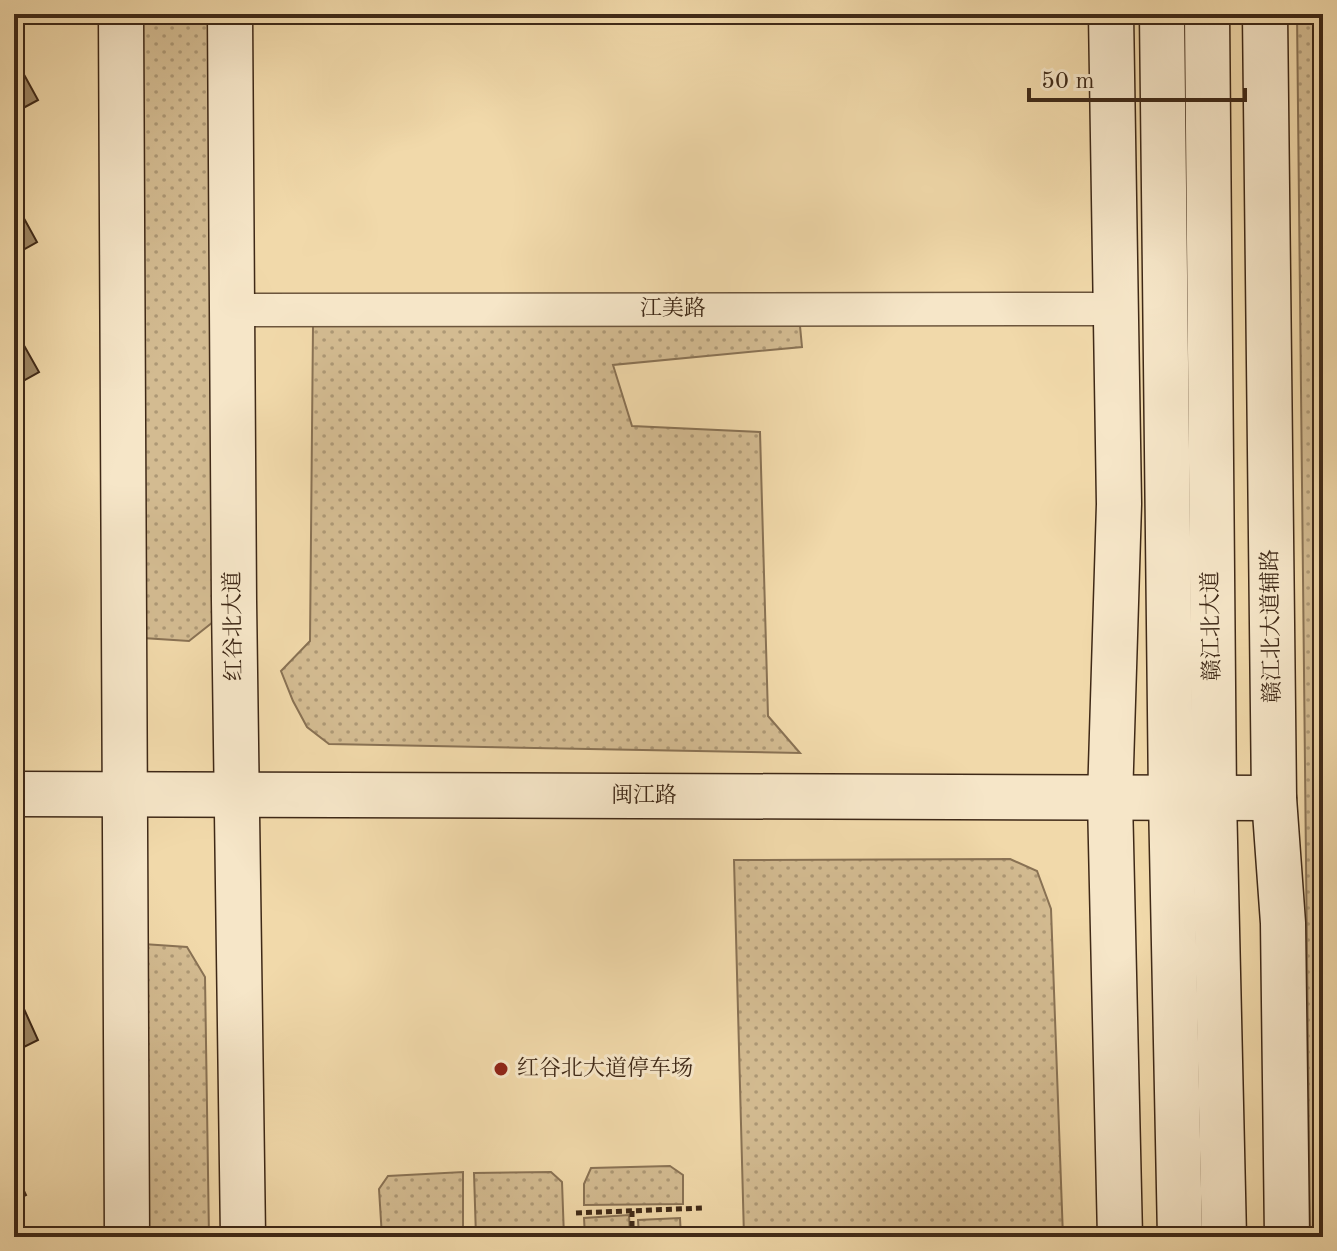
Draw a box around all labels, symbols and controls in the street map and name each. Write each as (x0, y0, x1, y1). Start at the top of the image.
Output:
scale bar (1029, 52, 1245, 102)
text: 50 m (1041, 70, 1095, 94)
street label: 江美路 (640, 296, 706, 320)
street label: 赣江北大道辅路 (1258, 549, 1284, 703)
street label: 红谷北大道 (220, 571, 246, 681)
street label: 赣江北大道 (1198, 571, 1224, 681)
street label: 闽江路 (611, 783, 677, 807)
place label: 红谷北大道停车场 (517, 1056, 693, 1080)
marker: 红谷北大道停车场 (492, 1060, 510, 1078)

